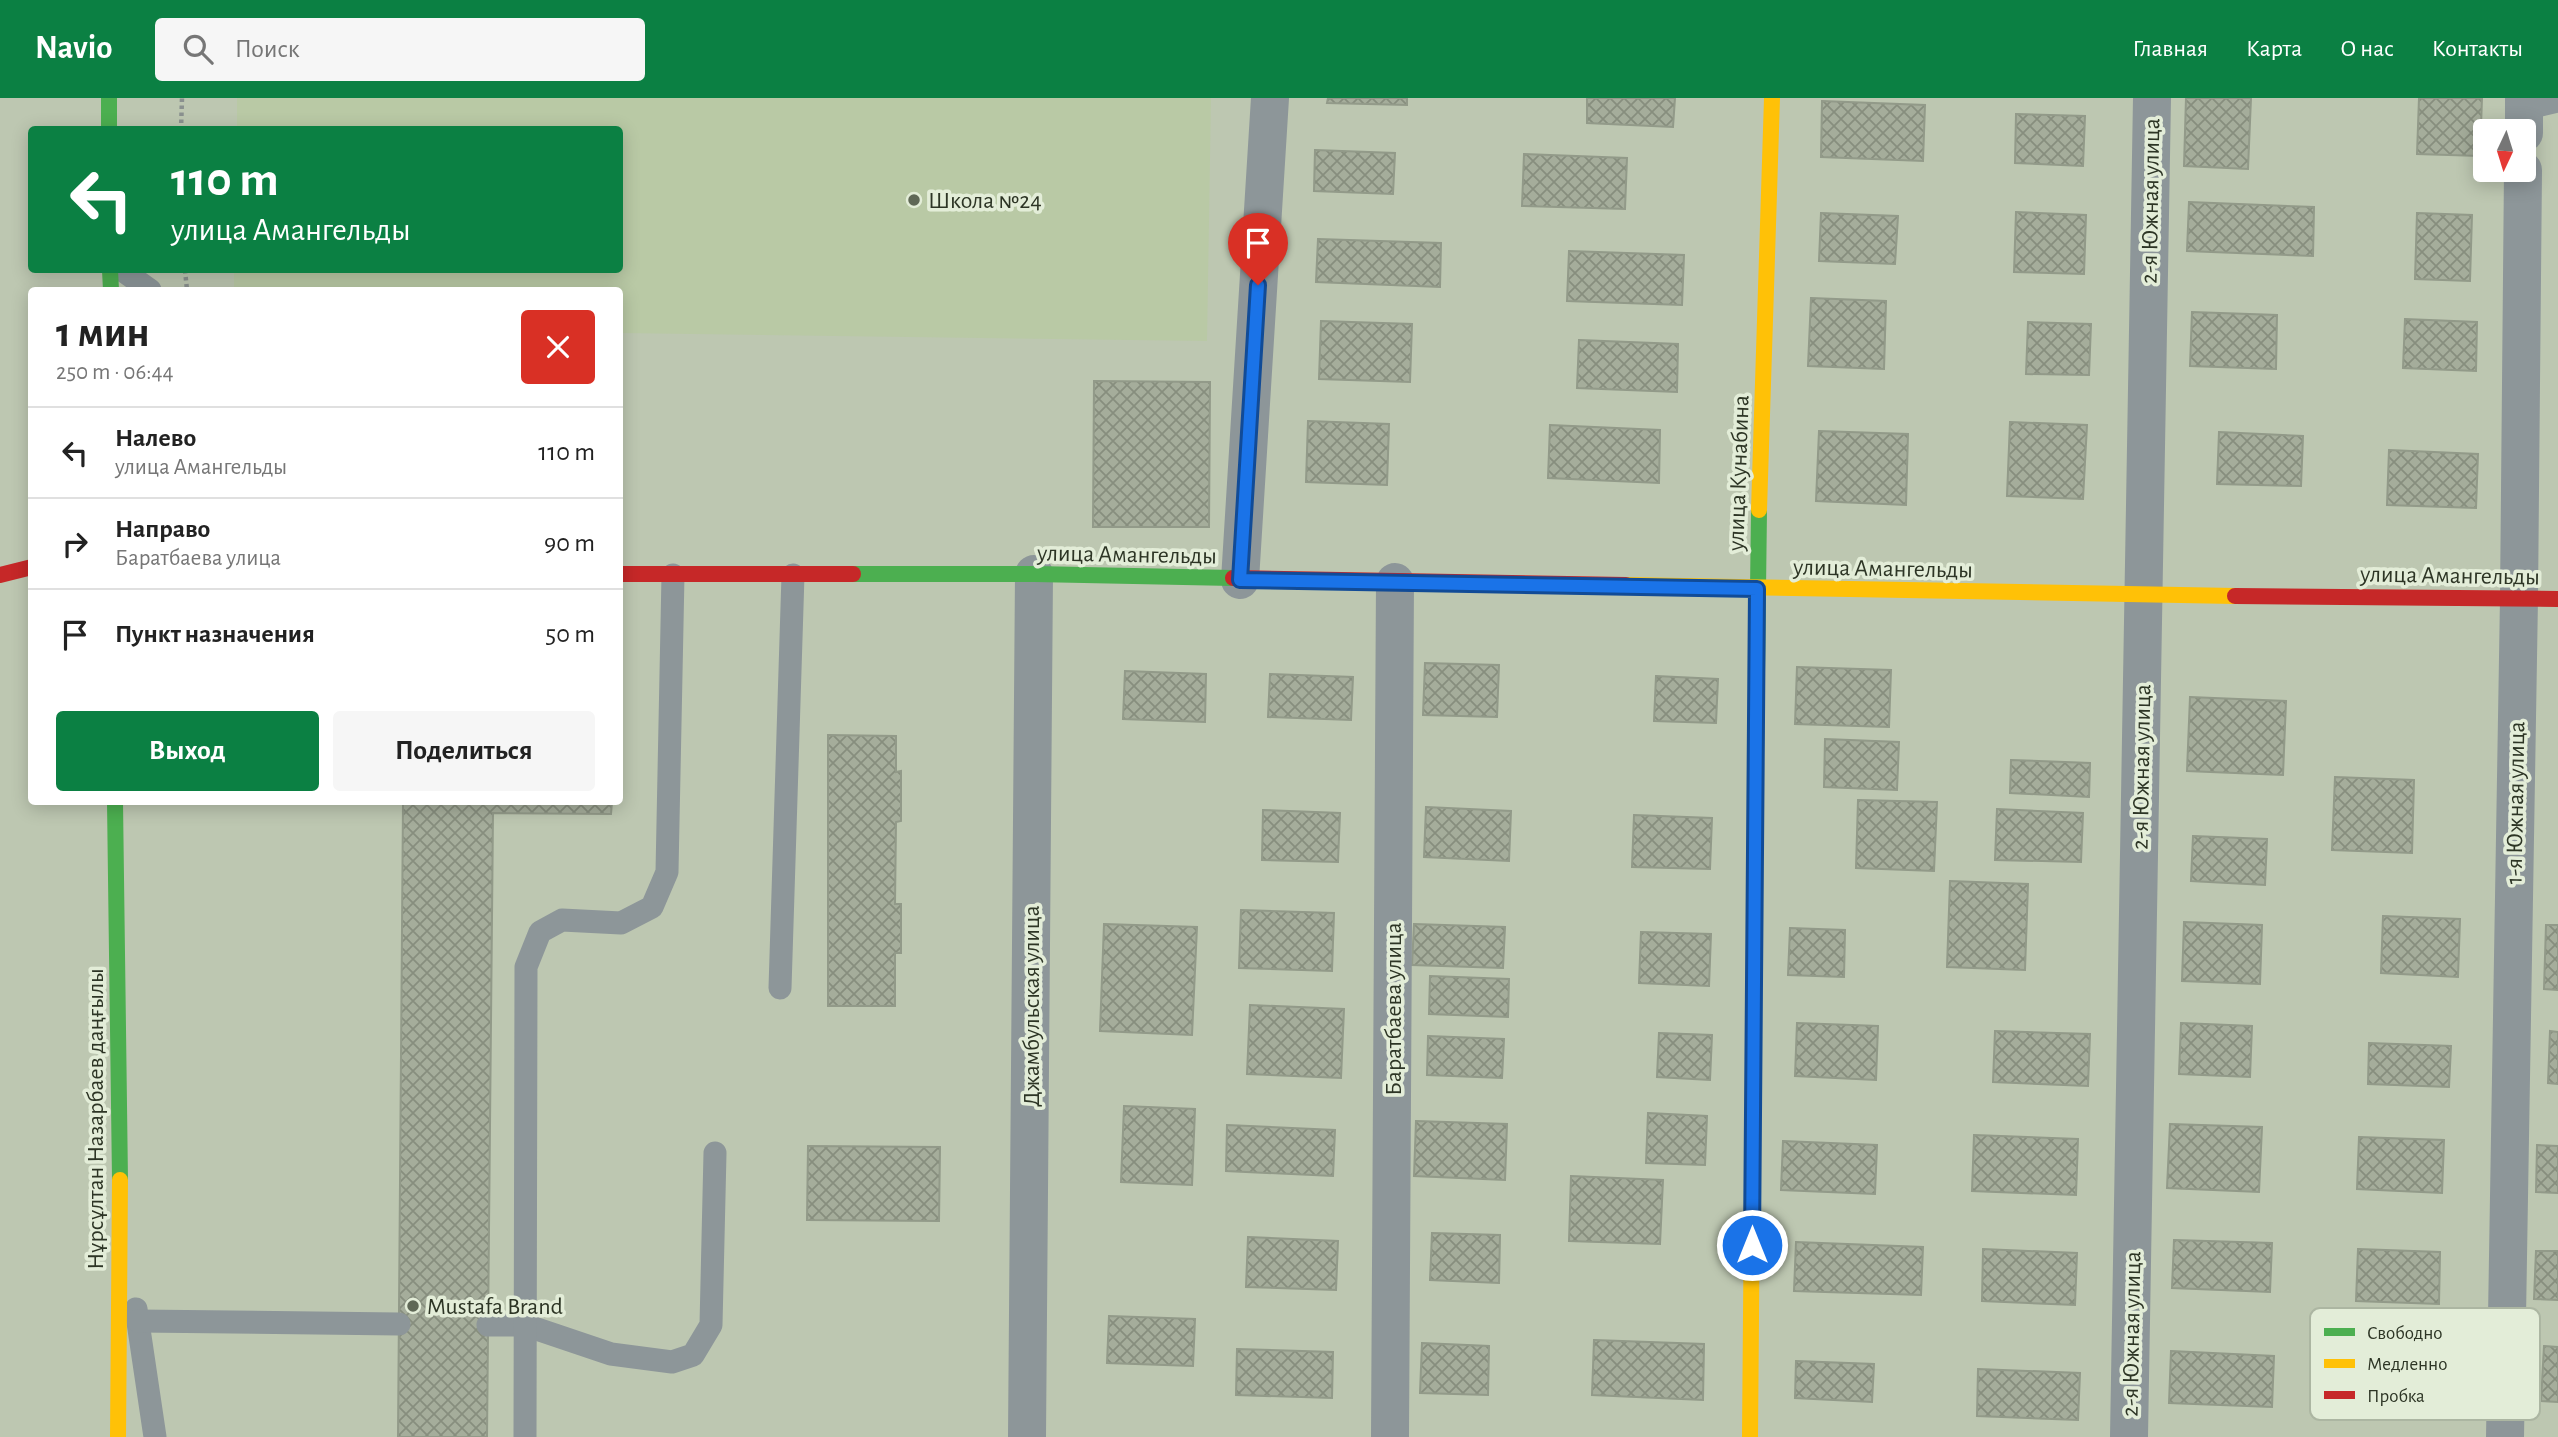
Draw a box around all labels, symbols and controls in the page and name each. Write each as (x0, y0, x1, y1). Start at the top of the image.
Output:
search box (155, 18, 645, 81)
icon: search (179, 30, 217, 68)
text: Navio (35, 32, 113, 65)
text: Поиск (235, 36, 300, 62)
text: Главная (2133, 37, 2208, 61)
text: Карта (2246, 37, 2302, 61)
text: О нас (2340, 37, 2394, 61)
text: Контакты (2432, 37, 2523, 61)
street label: 2-я Южная улица (2138, 118, 2164, 284)
north arrow (2473, 119, 2536, 182)
map controls (2473, 119, 2536, 182)
icon: left (56, 154, 147, 245)
text: 110 m (171, 156, 279, 205)
place label: Школа №24 (928, 189, 1042, 213)
marker: Школа №24 (906, 192, 922, 208)
pin (1228, 213, 1288, 285)
text: улица Амангельды (171, 214, 411, 246)
icon: arrive (1239, 224, 1277, 262)
button: close (521, 310, 595, 384)
text: 1 мин (56, 312, 150, 354)
text: 250 m · 06:44 (56, 361, 174, 384)
street label: улица Кунабина (1724, 395, 1754, 553)
text: Налево (115, 425, 196, 451)
icon: left (56, 434, 94, 472)
text: 110 m (538, 439, 595, 465)
text: улица Амангельды (115, 456, 287, 479)
text: Направо (115, 516, 210, 542)
icon: right (56, 525, 94, 563)
text: 90 m (544, 530, 595, 556)
street label: улица Амангельды (1036, 541, 1217, 569)
text: Баратбаева улица (115, 547, 281, 570)
street label: улица Амангельды (1792, 555, 1973, 583)
street label: улица Амангельды (2359, 562, 2540, 590)
icon: arrive (56, 616, 94, 654)
text: Пункт назначения (115, 621, 315, 647)
text: 50 m (545, 621, 595, 647)
street label: 2-я Южная улица (2129, 684, 2155, 850)
button: Выход (56, 711, 319, 791)
button: Поделиться (333, 711, 595, 791)
street label: 1-я Южная улица (2503, 721, 2529, 885)
street label: Джамбульская улица (1020, 905, 1044, 1107)
street label: Баратбаева улица (1382, 922, 1406, 1096)
street label: Нұрсұлтан Назарбаев даңғылы (84, 968, 108, 1270)
position arrow (1715, 1208, 1789, 1282)
street label: 2-я Южная улица (2119, 1251, 2145, 1417)
place label: Mustafa Brand (427, 1295, 563, 1319)
marker: Mustafa Brand (405, 1298, 421, 1314)
legend (2310, 1308, 2540, 1420)
text: Свободно (2367, 1324, 2443, 1343)
text: Медленно (2367, 1355, 2447, 1374)
text: Пробка (2367, 1387, 2425, 1406)

